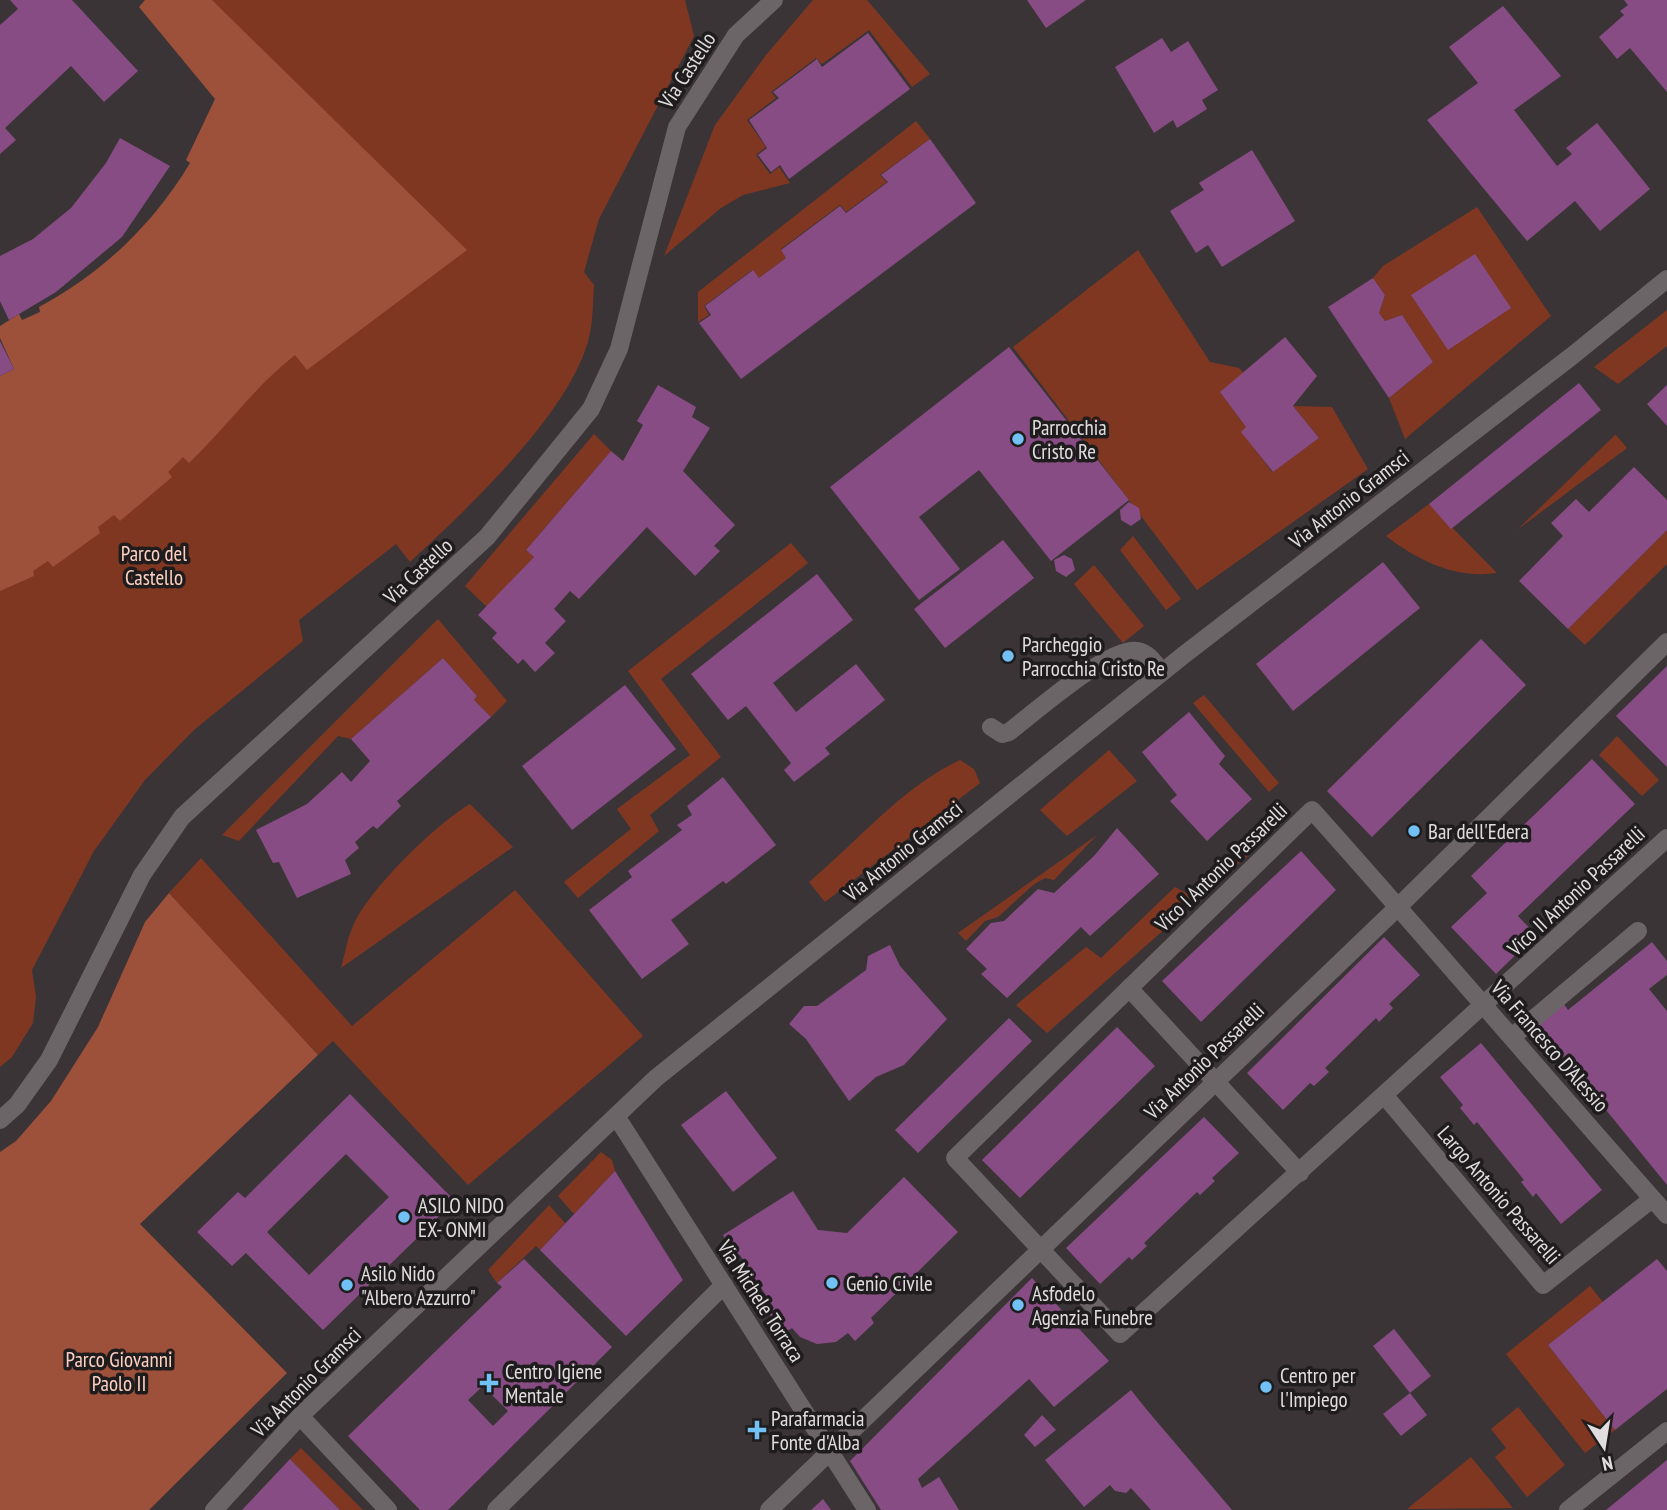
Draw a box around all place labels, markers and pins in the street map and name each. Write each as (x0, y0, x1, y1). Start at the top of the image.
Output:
place label: Parrocchia Cristo Re (1032, 414, 1107, 465)
marker: Parrocchia Cristo Re (1010, 431, 1026, 447)
place label: Parcheggio Parrocchia Cristo Re (1022, 631, 1165, 682)
marker: Parcheggio Parrocchia Cristo Re (1000, 648, 1016, 664)
place label: Bar dell'Edera (1428, 818, 1529, 845)
marker: Bar dell'Edera (1406, 823, 1422, 839)
place label: ASILO NIDO EX- ONMI (418, 1192, 504, 1243)
marker: ASILO NIDO EX- ONMI (396, 1209, 412, 1225)
place label: Asilo Nido "Albero Azzurro" (361, 1260, 476, 1311)
place label: Genio Civile (846, 1270, 933, 1297)
marker: Genio Civile (824, 1275, 840, 1291)
marker: Asilo Nido "Albero Azzurro" (339, 1277, 355, 1293)
place label: Asfodelo Agenzia Funebre (1032, 1280, 1153, 1331)
marker: Asfodelo Agenzia Funebre (1010, 1297, 1026, 1313)
place label: Centro Igiene Mentale (505, 1358, 602, 1409)
place label: Centro per l'Impiego (1280, 1362, 1356, 1413)
marker: Centro Igiene Mentale (479, 1373, 499, 1393)
marker: Centro per l'Impiego (1258, 1379, 1274, 1395)
place label: Parafarmacia Fonte d'Alba (771, 1405, 865, 1456)
marker: Parafarmacia Fonte d'Alba (749, 1422, 765, 1438)

